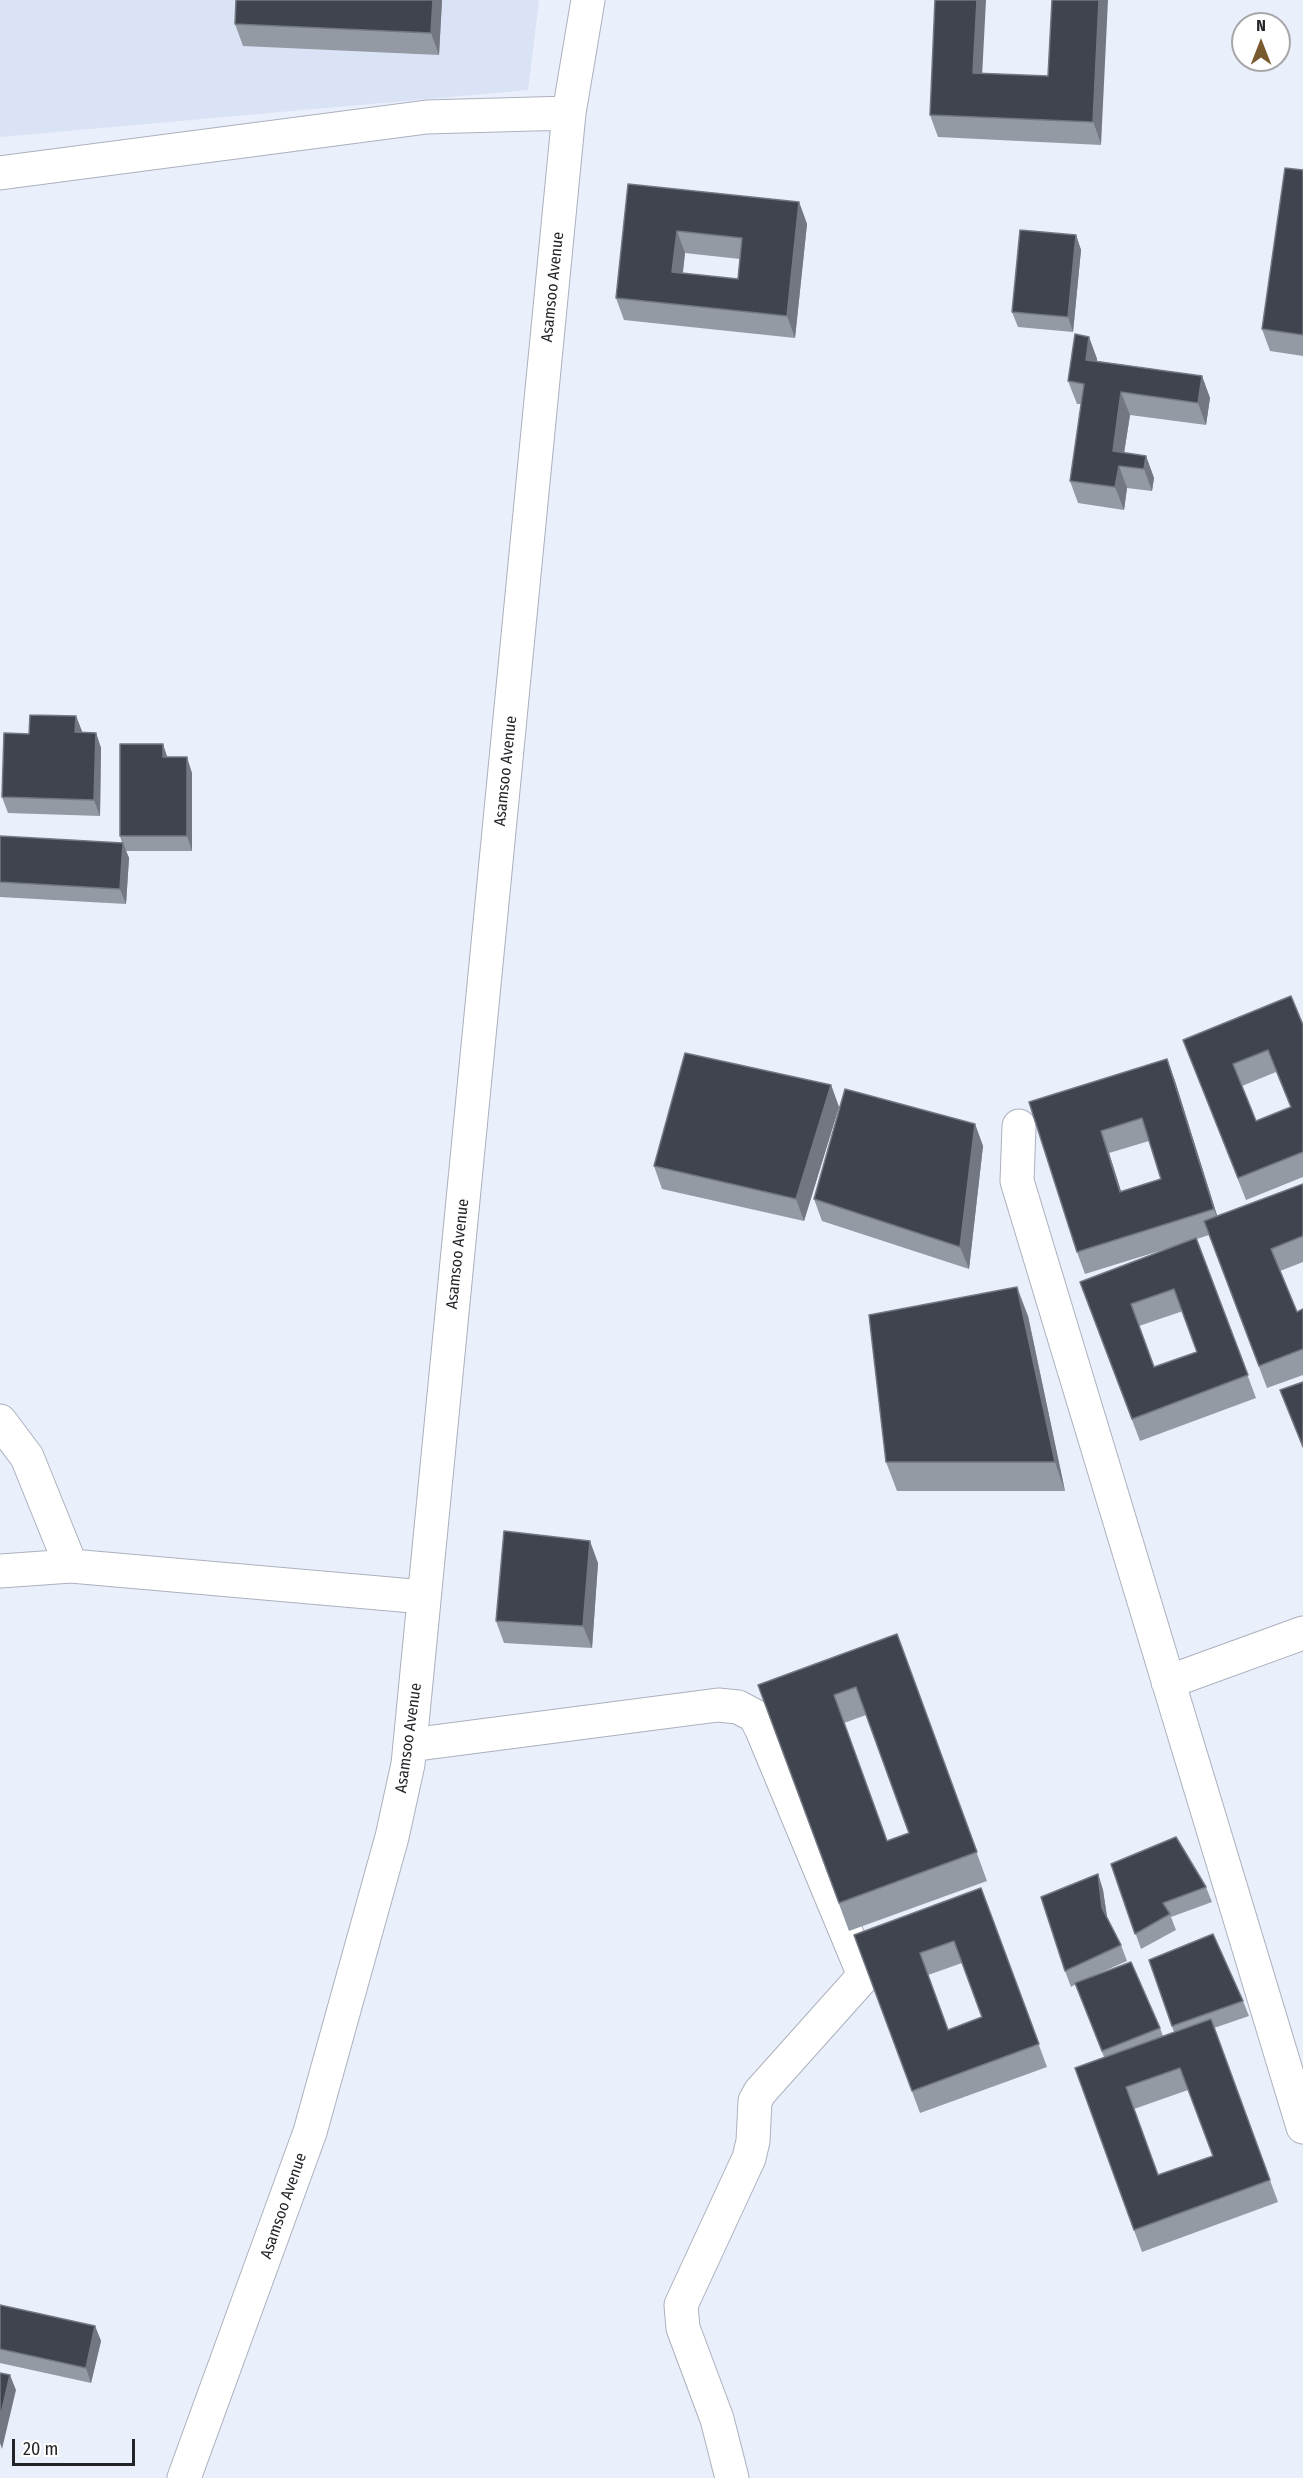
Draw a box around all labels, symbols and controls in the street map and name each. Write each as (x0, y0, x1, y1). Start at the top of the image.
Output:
north arrow (1231, 12, 1291, 72)
text: N (1256, 16, 1266, 35)
street label: Asamsoo Avenue (538, 231, 568, 343)
street label: Asamsoo Avenue (491, 715, 521, 827)
street label: Asamsoo Avenue (443, 1198, 473, 1310)
street label: Asamsoo Avenue (392, 1682, 426, 1794)
street label: Asamsoo Avenue (257, 2151, 311, 2261)
scale bar (15, 2427, 138, 2465)
text: 20 m (23, 2438, 58, 2460)

